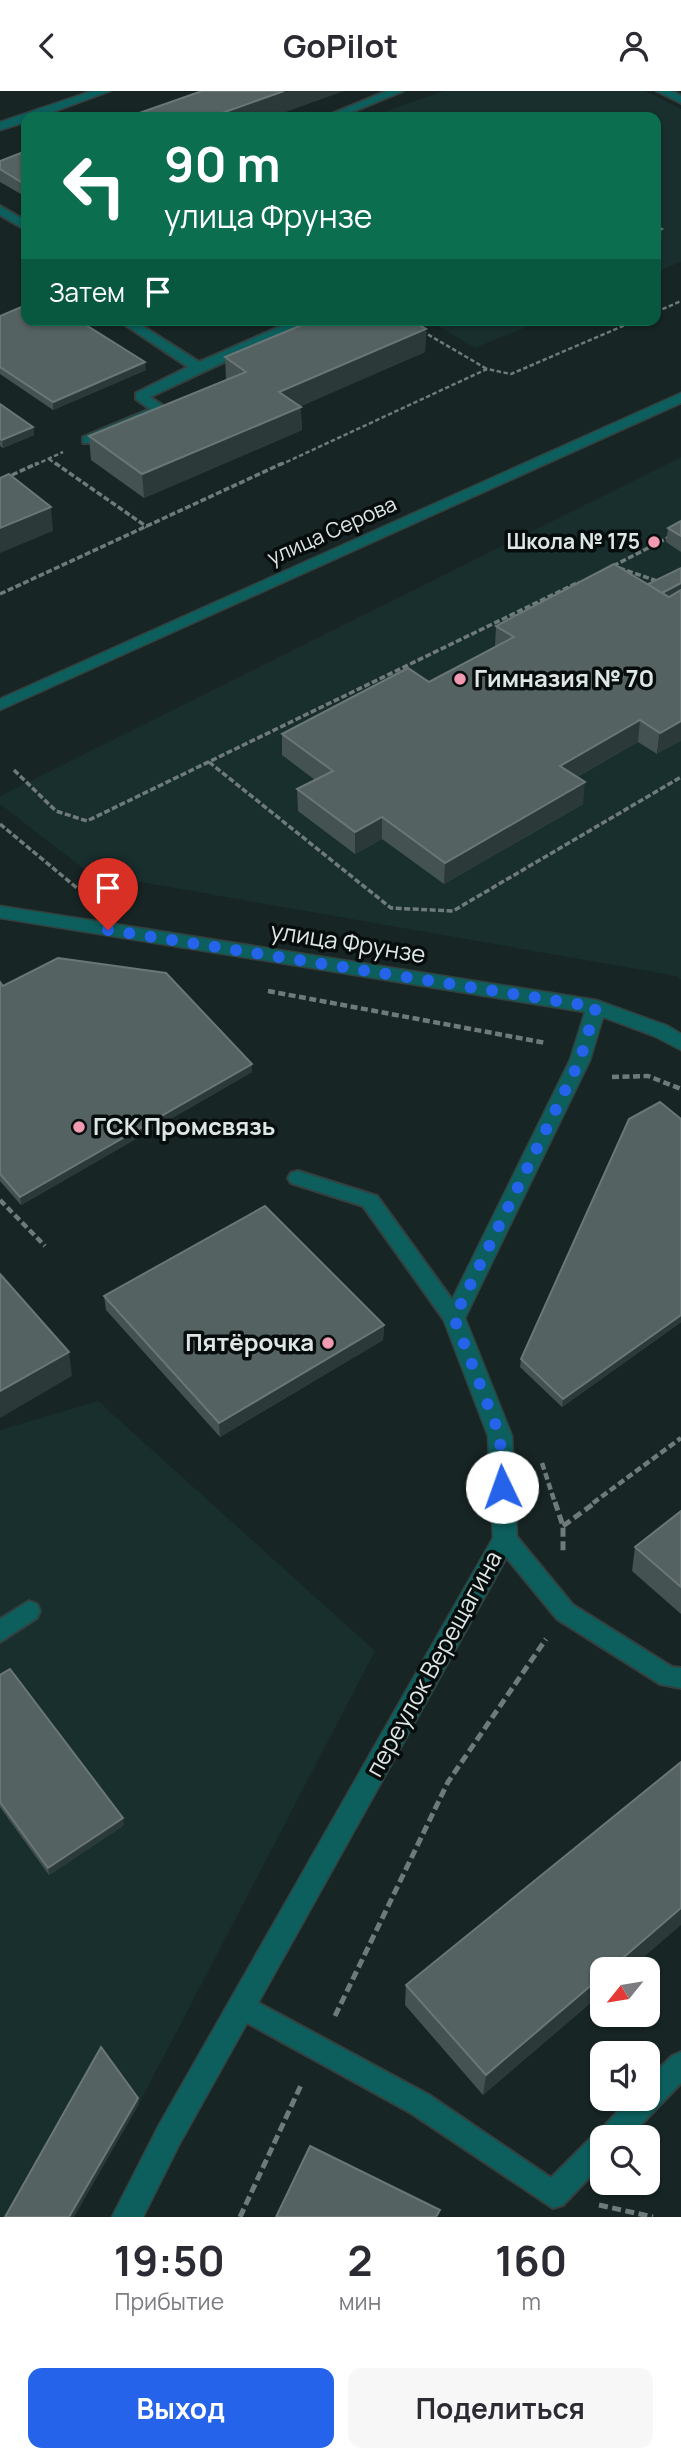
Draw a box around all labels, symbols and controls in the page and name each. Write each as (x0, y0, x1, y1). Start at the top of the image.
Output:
text: GoPilot (283, 24, 398, 68)
icon: back (28, 27, 66, 65)
icon: person (615, 27, 653, 65)
text: 90 m (164, 130, 281, 197)
icon: left (49, 140, 140, 231)
text: улица Фрунзе (164, 194, 373, 238)
icon: arrive (139, 273, 177, 311)
text: Затем (49, 274, 125, 310)
street label: улица Серова (263, 489, 401, 571)
place label: Школа № 175 (506, 527, 640, 555)
marker: Школа № 175 (646, 534, 662, 550)
place label: Гимназия № 70 (474, 661, 654, 694)
marker: Гимназия № 70 (452, 671, 468, 687)
pin (78, 858, 138, 930)
icon: arrive (89, 869, 127, 907)
street label: улица Фрунзе (268, 913, 428, 970)
place label: ГСК Промсвязь (93, 1109, 275, 1142)
marker: ГСК Промсвязь (71, 1119, 87, 1135)
place label: Пятёрочка (185, 1325, 314, 1358)
marker: Пятёрочка (320, 1335, 336, 1351)
position arrow (465, 1450, 539, 1524)
street label: переулок Верещагина (357, 1544, 509, 1782)
north arrow (590, 1957, 660, 2027)
map controls (590, 1957, 660, 2195)
button: sound (590, 2041, 660, 2111)
button: search (590, 2125, 660, 2195)
text: 19:50 (114, 2231, 225, 2289)
text: 2 (347, 2231, 373, 2289)
text: 160 (495, 2231, 567, 2289)
text: Прибытие (115, 2285, 224, 2317)
text: мин (339, 2285, 381, 2317)
text: m (521, 2285, 541, 2317)
button: Выход (28, 2368, 334, 2448)
button: Поделиться (348, 2368, 653, 2448)

